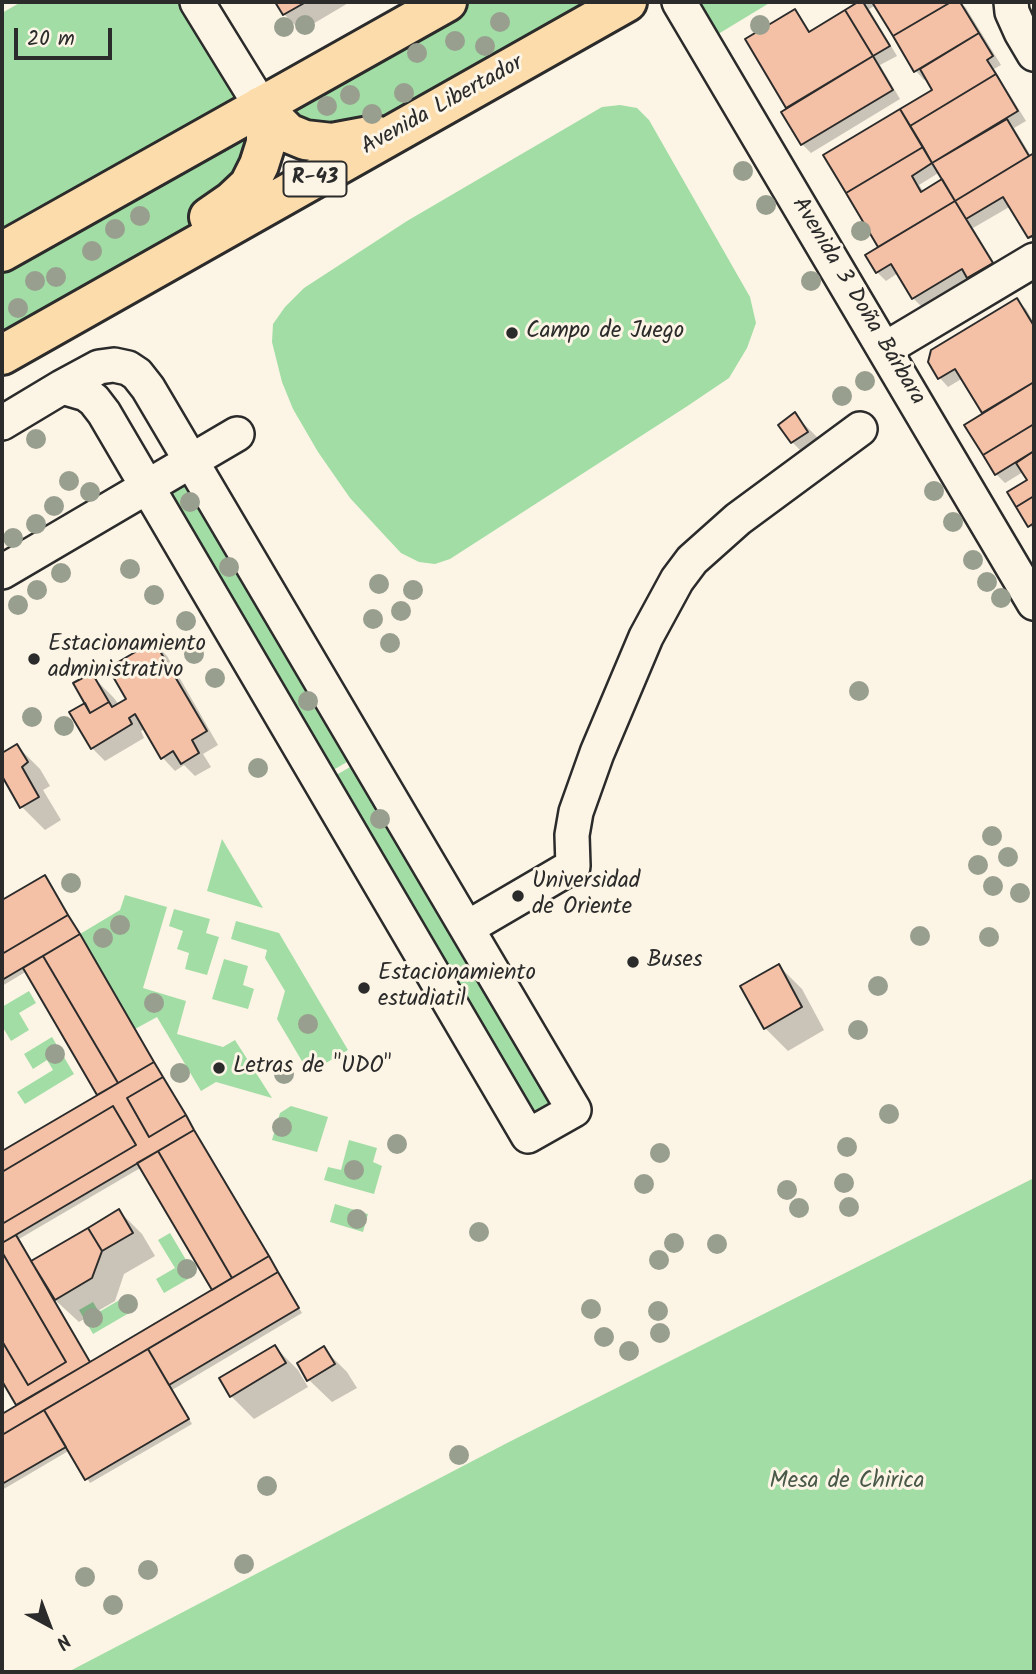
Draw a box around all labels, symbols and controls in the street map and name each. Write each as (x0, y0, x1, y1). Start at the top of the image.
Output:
scale bar (18, 14, 116, 58)
text: 20 m (27, 23, 75, 56)
street label: Avenida Libertador (357, 51, 529, 163)
road number: R-43 (284, 162, 346, 196)
street label: Avenida 3 Doña Bárbara (784, 193, 930, 411)
place label: Campo de Juego (526, 319, 684, 347)
marker: Campo de Juego (504, 325, 520, 341)
place label: Estacionamiento administrativo (48, 632, 206, 686)
marker: Estacionamiento administrativo (26, 651, 42, 667)
place label: Universidad de Oriente (532, 869, 640, 923)
marker: Universidad de Oriente (510, 888, 526, 904)
place label: Buses (647, 948, 703, 976)
marker: Buses (625, 954, 641, 970)
place label: Estacionamiento estudiatil (378, 961, 536, 1015)
marker: Estacionamiento estudiatil (356, 980, 372, 996)
place label: Letras de "UDO" (233, 1054, 391, 1082)
marker: Letras de "UDO" (211, 1060, 227, 1076)
park label: Mesa de Chirica (769, 1469, 925, 1497)
north arrow (14, 1590, 84, 1660)
text: N (48, 1626, 77, 1656)

